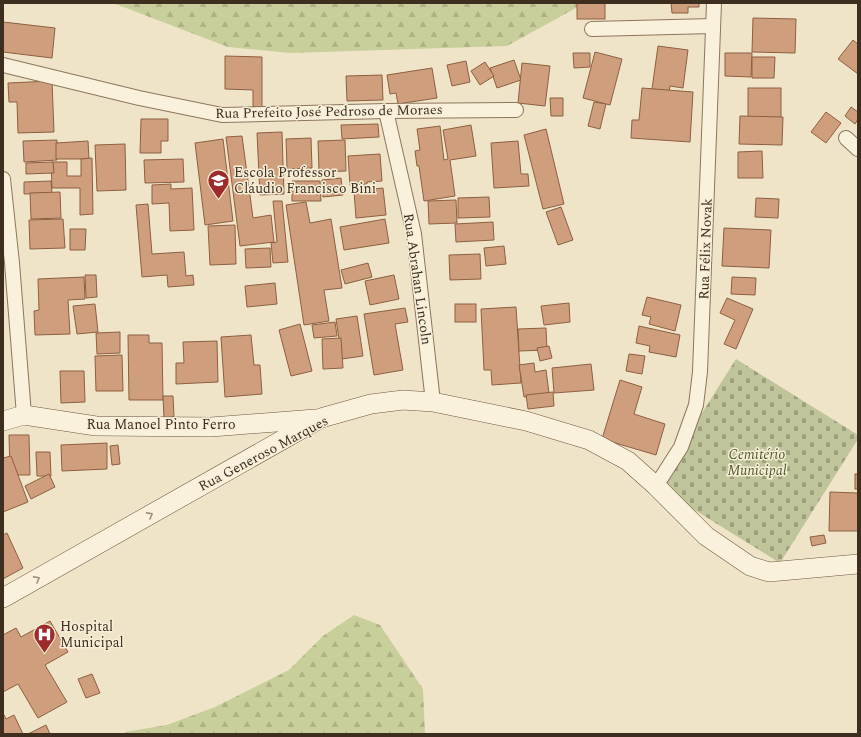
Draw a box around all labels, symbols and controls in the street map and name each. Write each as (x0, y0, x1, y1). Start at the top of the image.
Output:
street label: Rua Prefeito José Pedroso de Moraes (215, 99, 443, 124)
place label: Escola Professor Cláudio Francisco Bini (234, 162, 376, 199)
school or university icon: Escola Professor Cláudio Francisco Bini (206, 167, 232, 200)
street label: Rua Félix Novak (693, 198, 718, 300)
street label: Rua Abrahan Lincoln (398, 212, 437, 346)
street label: Rua Generoso Marques (195, 410, 332, 497)
street label: Rua Manoel Pinto Ferro (86, 414, 236, 435)
park label: Cemitério Municipal (727, 444, 787, 481)
one-way arrow (146, 512, 153, 520)
one-way arrow (33, 576, 40, 583)
place label: Hospital Municipal (60, 616, 124, 653)
hospital icon: Hospital Municipal (31, 621, 57, 654)

